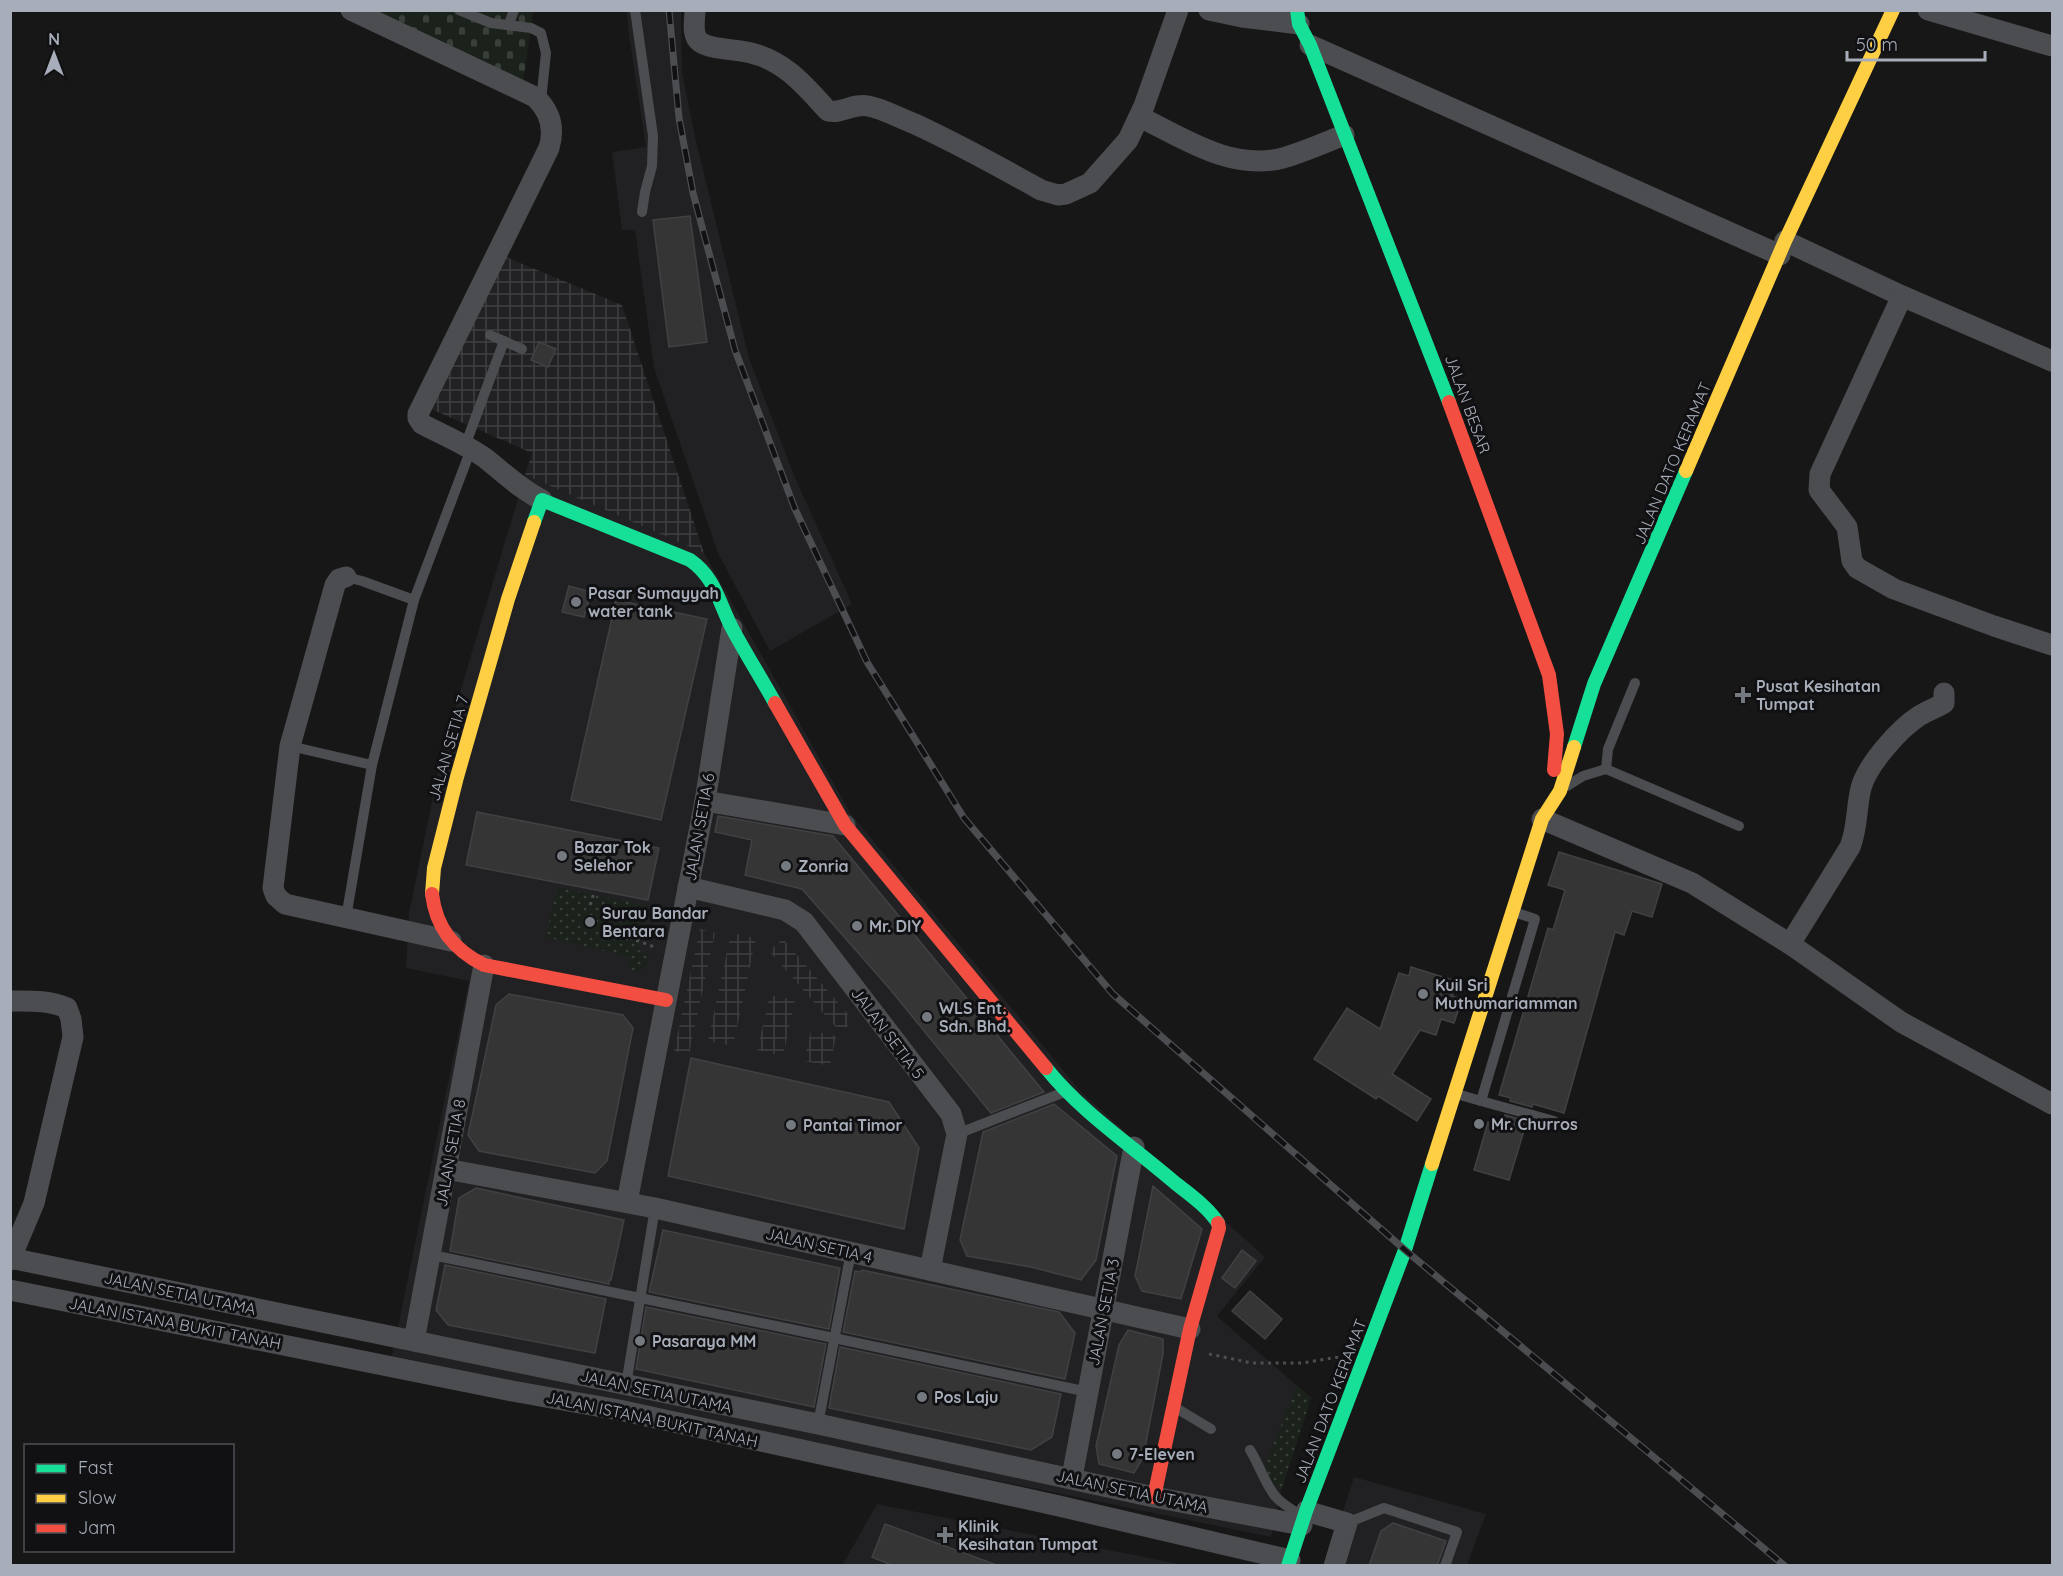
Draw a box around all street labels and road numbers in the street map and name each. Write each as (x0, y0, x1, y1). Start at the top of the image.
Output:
street label: JALAN BESAR (1441, 352, 1495, 456)
street label: JALAN DATO KERAMAT (1629, 378, 1715, 547)
street label: JALAN SETIA 7 (423, 693, 473, 803)
street label: JALAN SETIA 6 (680, 771, 718, 883)
street label: JALAN SETIA 5 (847, 983, 929, 1083)
street label: JALAN SETIA 8 (431, 1097, 469, 1209)
street label: JALAN SETIA 4 (764, 1223, 874, 1267)
street label: JALAN SETIA 3 (1083, 1257, 1123, 1367)
street label: JALAN SETIA UTAMA (102, 1267, 258, 1319)
street label: JALAN ISTANA BUKIT TANAH (67, 1293, 283, 1353)
street label: JALAN DATO KERAMAT (1289, 1316, 1371, 1486)
street label: JALAN SETIA UTAMA (578, 1365, 734, 1417)
street label: JALAN ISTANA BUKIT TANAH (544, 1387, 760, 1451)
street label: JALAN SETIA UTAMA (1054, 1465, 1210, 1517)

